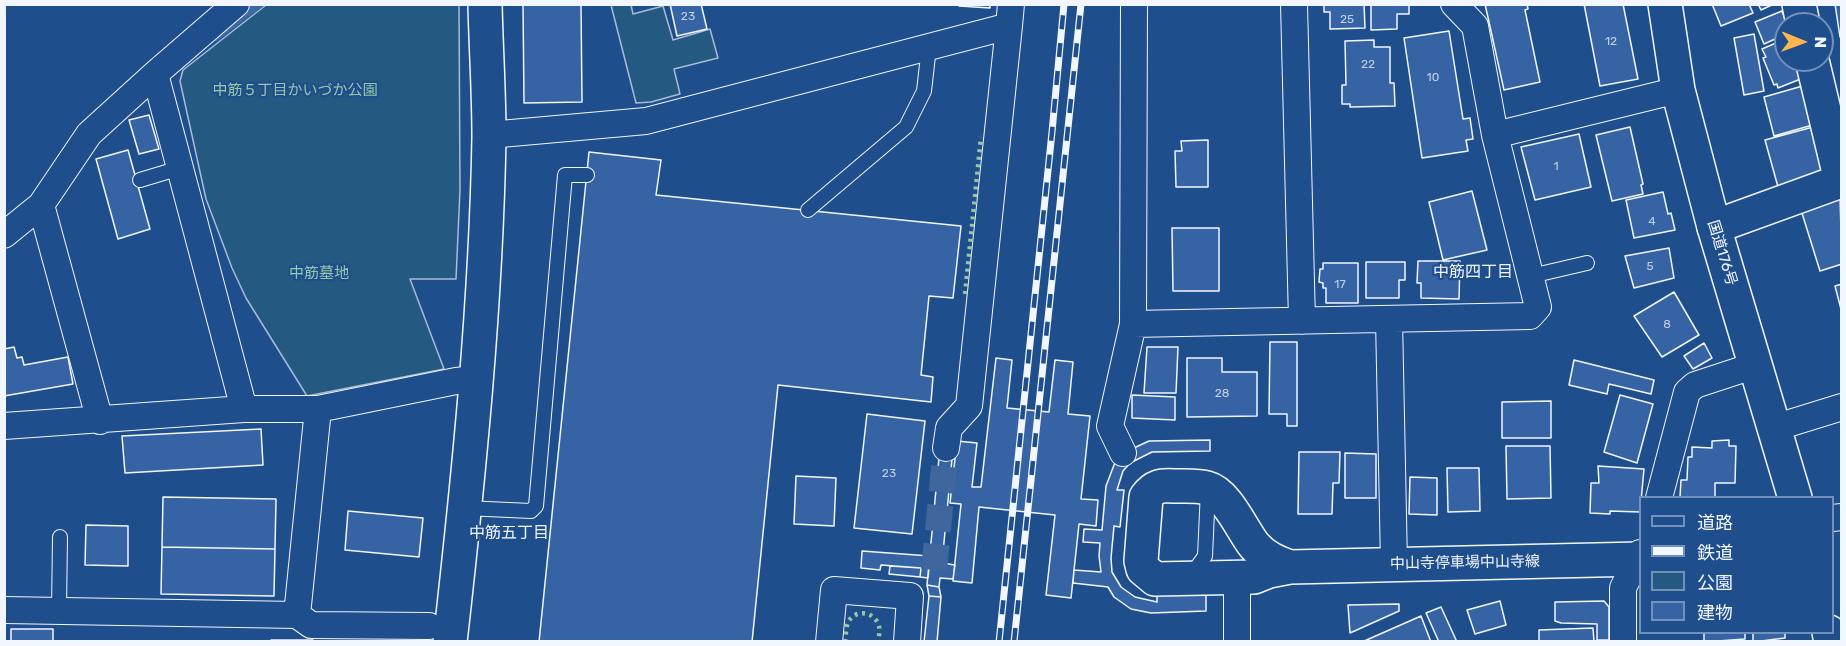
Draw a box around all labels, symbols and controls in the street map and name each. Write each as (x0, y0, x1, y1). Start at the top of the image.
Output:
house number: 23 (681, 10, 695, 24)
north arrow (1774, 12, 1834, 72)
house number: 25 (1340, 13, 1354, 27)
house number: 12 (1605, 35, 1617, 49)
text: N (1811, 36, 1830, 48)
house number: 22 (1361, 58, 1375, 72)
house number: 10 (1427, 71, 1439, 85)
park label: 中筋５丁目かいづか公園 (213, 82, 377, 100)
house number: 1 (1553, 160, 1559, 174)
house number: 4 (1648, 215, 1656, 229)
street label: 国道176号 (1703, 218, 1741, 288)
house number: 5 (1646, 260, 1654, 274)
district label: 中筋四丁目 (1433, 262, 1513, 282)
park label: 中筋墓地 (289, 265, 349, 283)
house number: 17 (1334, 278, 1346, 292)
house number: 8 (1663, 318, 1671, 332)
house number: 28 (1215, 387, 1229, 401)
house number: 23 (882, 467, 896, 481)
legend (1639, 496, 1834, 634)
text: 道路 (1697, 512, 1733, 534)
district label: 中筋五丁目 (469, 523, 549, 543)
text: 鉄道 (1697, 542, 1733, 564)
street label: 中山寺停車場中山寺線 (1390, 553, 1540, 573)
text: 公園 (1697, 572, 1733, 594)
text: 建物 (1697, 602, 1733, 624)

